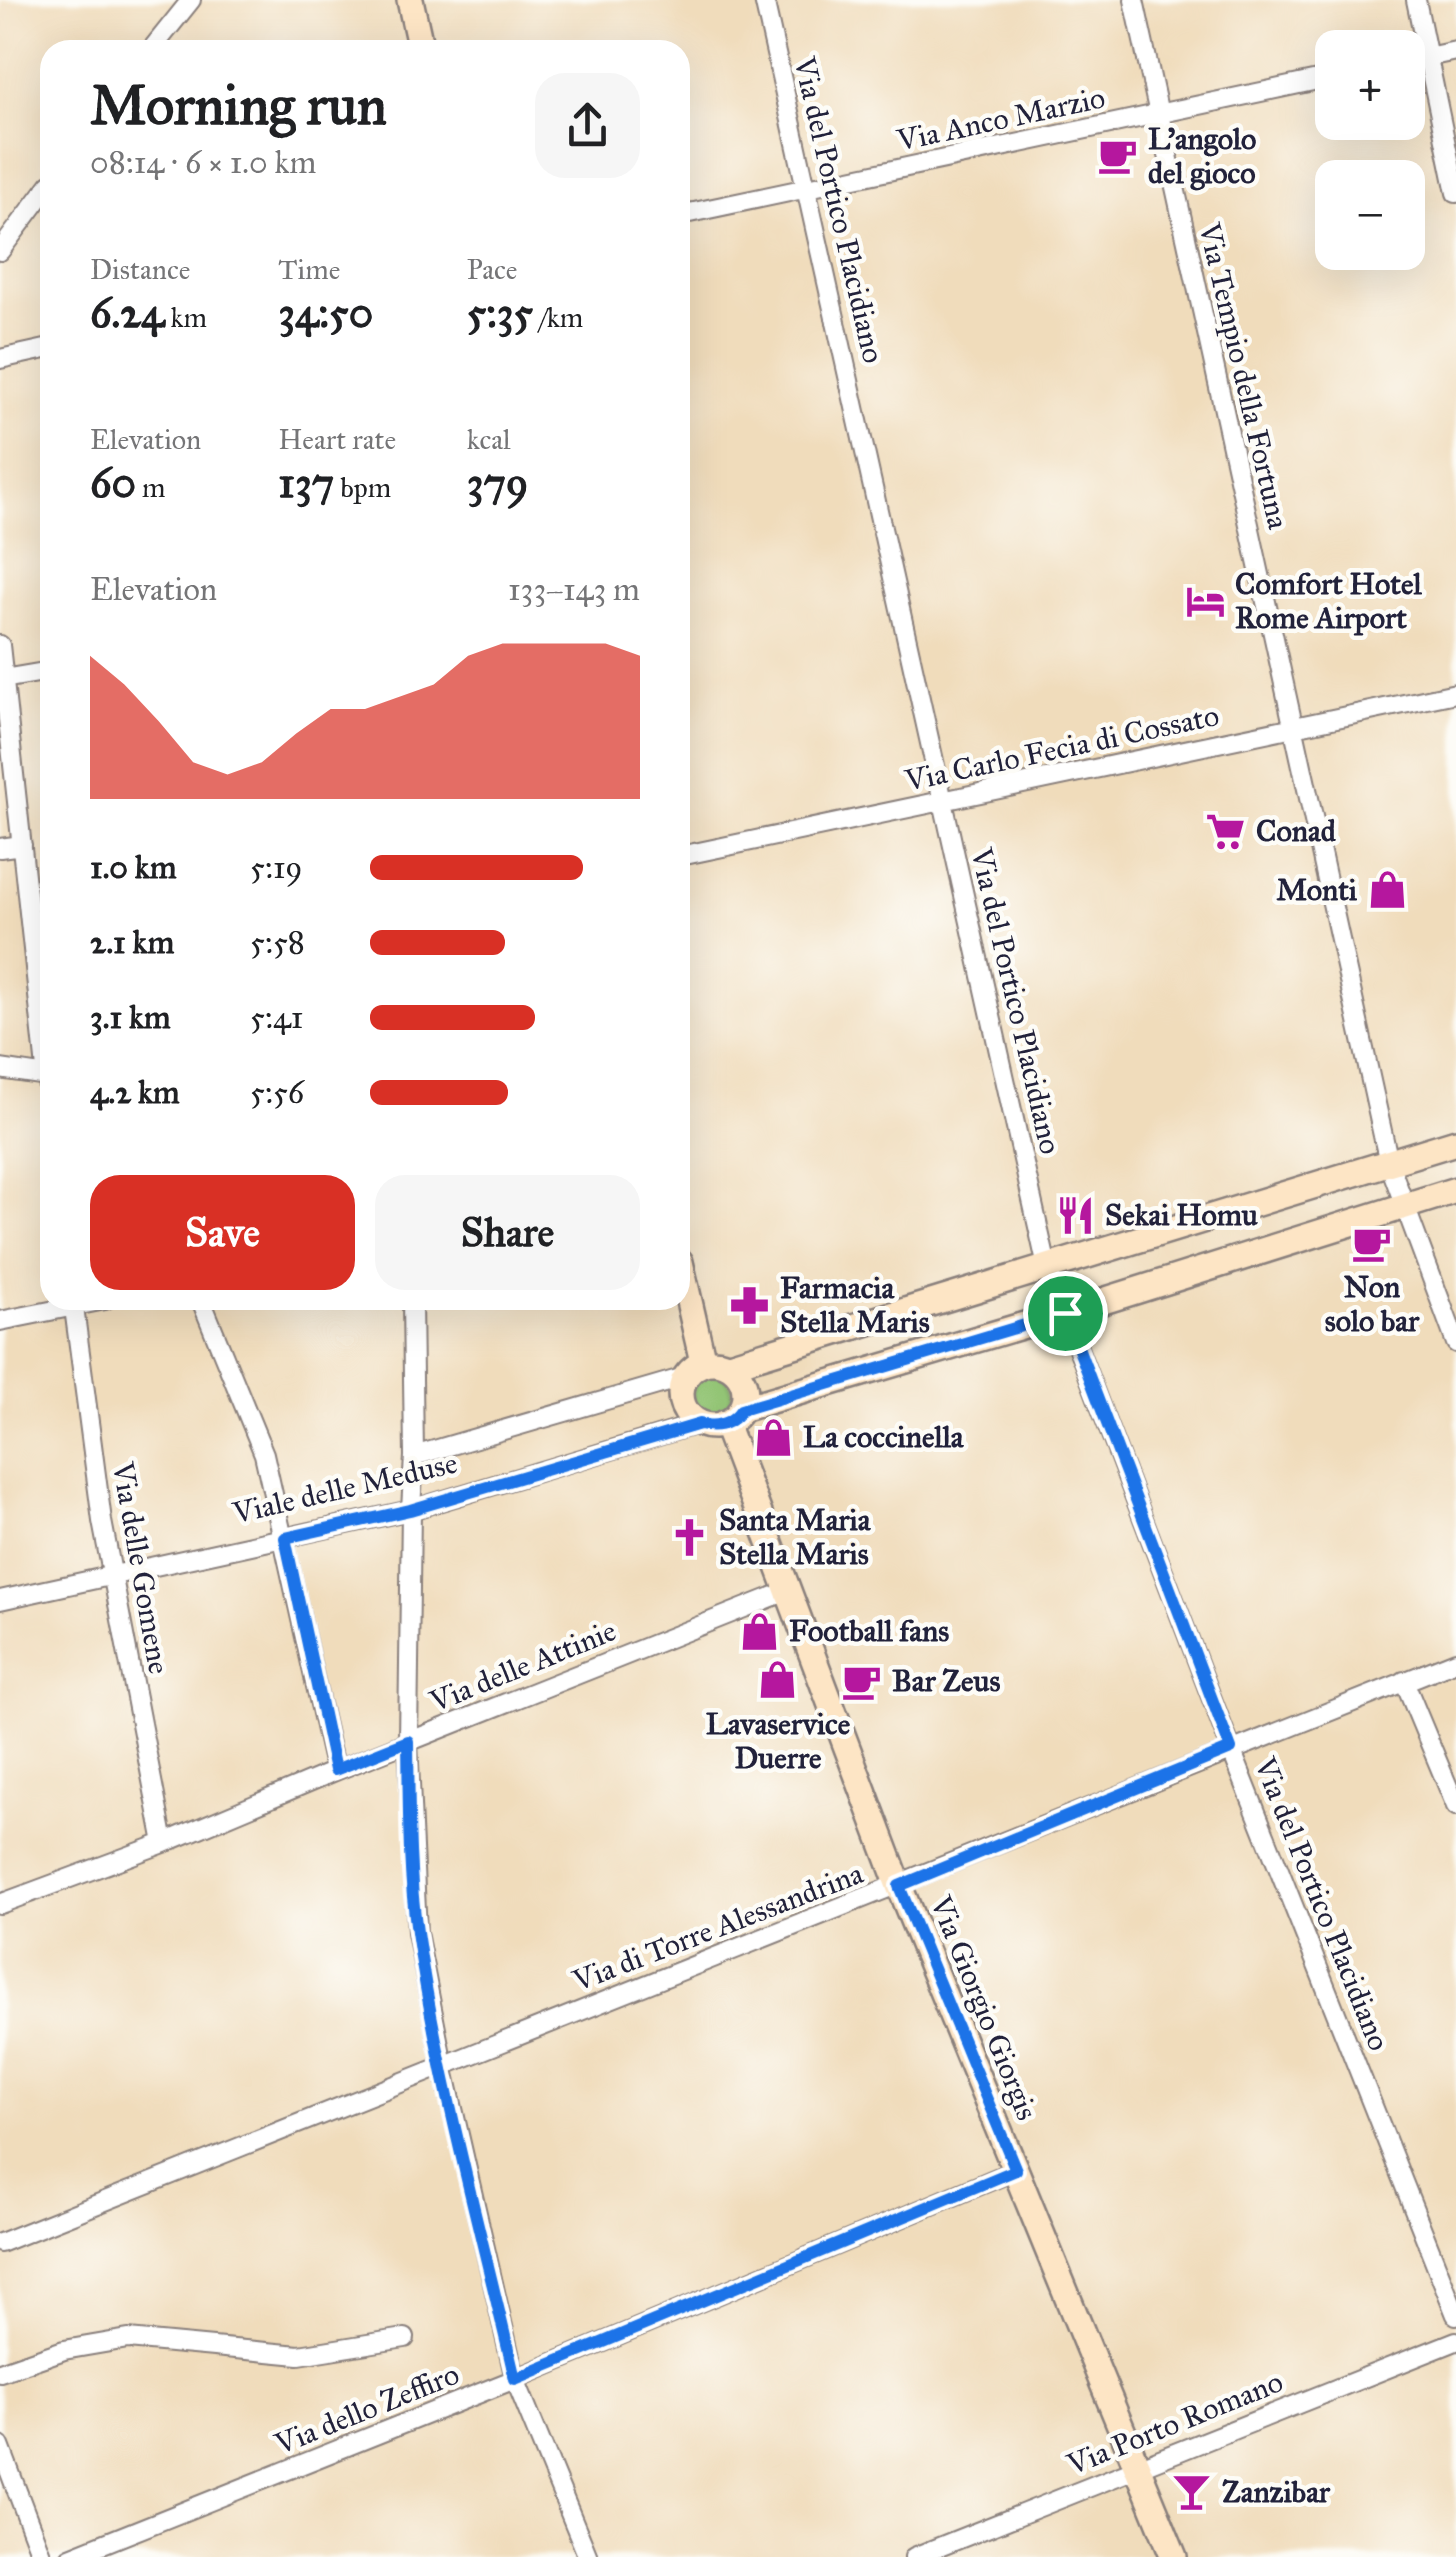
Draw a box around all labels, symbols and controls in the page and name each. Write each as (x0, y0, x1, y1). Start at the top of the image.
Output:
map controls (1315, 30, 1425, 270)
button: + (1315, 30, 1425, 140)
street label: Via del Portico Placidiano (786, 53, 892, 366)
text: Morning run (90, 72, 387, 139)
button: share (535, 73, 640, 178)
street label: Via Anco Marzio (893, 79, 1108, 159)
place label: L'angolo del gioco (1148, 121, 1256, 191)
cafe icon: L'angolo del gioco (1097, 135, 1139, 177)
text: 08:14 · 6 × 1.0 km (90, 143, 316, 182)
button: − (1315, 160, 1425, 270)
street label: Via Tempio della Fortuna (1191, 219, 1297, 533)
text: Distance (90, 252, 190, 287)
text: Time (278, 252, 340, 287)
text: Pace (467, 252, 517, 287)
text: 6.24 (90, 287, 164, 339)
text: 34:50 (278, 287, 373, 339)
text: 5:35 (467, 287, 533, 339)
text: km (164, 300, 207, 335)
text: /km (533, 300, 583, 335)
text: Elevation (90, 422, 201, 457)
text: Heart rate (278, 422, 396, 457)
text: kcal (467, 422, 511, 457)
text: 60 (90, 457, 136, 509)
text: 137 (278, 457, 334, 509)
text: 379 (467, 457, 528, 509)
text: m (136, 470, 166, 505)
text: bpm (334, 470, 391, 505)
place label: Comfort Hotel Rome Airport (1235, 566, 1422, 636)
text: Elevation (90, 570, 217, 609)
text: 133–143 m (508, 570, 640, 609)
hotel icon: Comfort Hotel Rome Airport (1184, 580, 1226, 622)
street label: Via Carlo Fecia di Cossato (901, 697, 1222, 799)
supermarket icon: Conad (1205, 810, 1247, 852)
place label: Conad (1256, 813, 1337, 849)
street label: Via del Portico Placidiano (963, 844, 1069, 1157)
text: 1.0 km (90, 848, 177, 887)
text: 5:19 (250, 848, 303, 887)
shop icon: Monti (1366, 869, 1408, 911)
place label: Monti (1276, 872, 1358, 908)
text: 2.1 km (90, 923, 174, 962)
text: 5:58 (250, 923, 305, 962)
text: 3.1 km (90, 998, 171, 1037)
text: 5:41 (250, 998, 303, 1037)
text: 4.2 km (90, 1073, 180, 1112)
text: 5:56 (250, 1073, 304, 1112)
button: Save (90, 1175, 355, 1290)
button: Share (375, 1175, 640, 1290)
restaurant icon: Sekai Homu (1054, 1194, 1096, 1236)
place label: Sekai Homu (1105, 1197, 1258, 1233)
cafe icon: Non solo bar (1351, 1222, 1393, 1264)
place label: Non solo bar (1325, 1269, 1420, 1339)
place label: Farmacia Stella Maris (780, 1270, 930, 1340)
pin (1023, 1271, 1108, 1356)
pharmacy icon: Farmacia Stella Maris (729, 1284, 771, 1326)
icon: arrive (1038, 1286, 1093, 1341)
shop icon: La coccinella (752, 1416, 794, 1458)
place label: La coccinella (803, 1419, 965, 1455)
street label: Viale delle Meduse (228, 1445, 461, 1532)
street label: Via delle Gomene (104, 1458, 177, 1677)
place label: Santa Maria Stella Maris (719, 1502, 872, 1572)
church icon: Santa Maria Stella Maris (668, 1516, 710, 1558)
shop icon: Football fans (738, 1610, 780, 1652)
street label: Via delle Attinie (424, 1612, 621, 1720)
place label: Football fans (789, 1613, 949, 1649)
shop icon: Lavaservice Duerre (757, 1659, 799, 1701)
cafe icon: Bar Zeus (841, 1660, 883, 1702)
place label: Bar Zeus (892, 1663, 1000, 1699)
place label: Lavaservice Duerre (706, 1706, 851, 1776)
street label: Via del Portico Placidiano (1246, 1751, 1397, 2056)
street label: Via di Torre Alessandrina (567, 1855, 868, 1999)
street label: Via Giorgio Giorgis (922, 1890, 1045, 2125)
street label: Via dello Zeffiro (269, 2356, 464, 2463)
street label: Via Porto Romano (1061, 2363, 1288, 2483)
bar icon: Zanzibar (1171, 2471, 1213, 2513)
place label: Zanzibar (1222, 2474, 1331, 2510)

